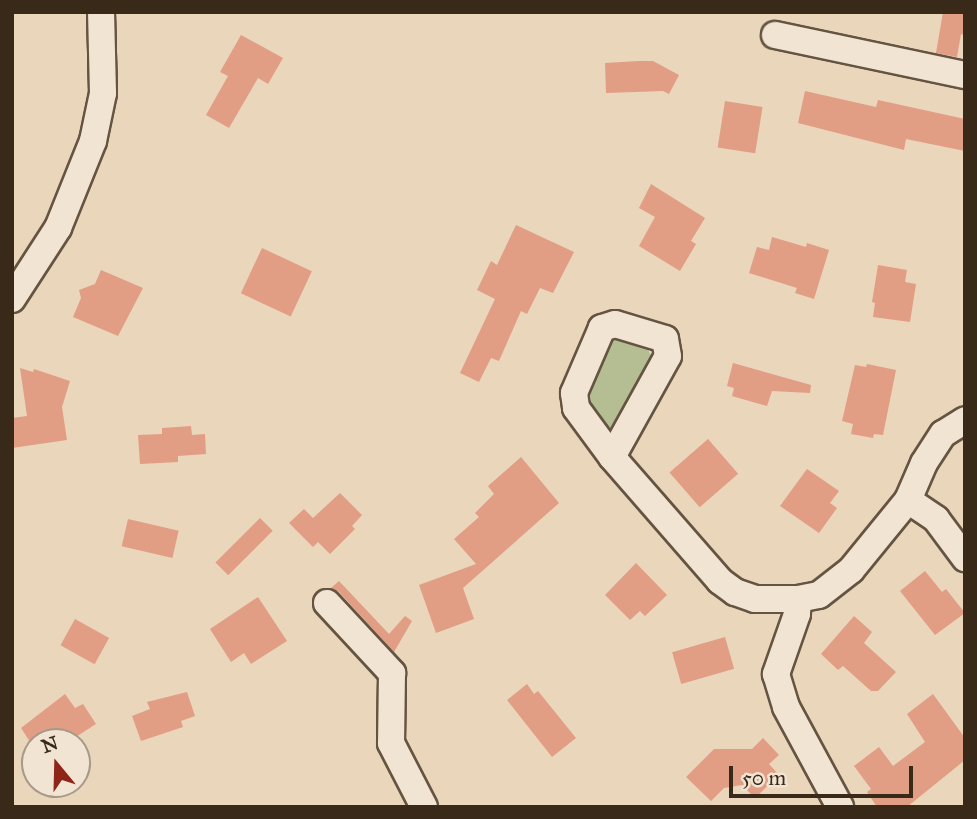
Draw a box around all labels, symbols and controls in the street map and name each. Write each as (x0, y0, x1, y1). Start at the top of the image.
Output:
north arrow (21, 728, 91, 798)
text: N (38, 731, 61, 758)
scale bar (732, 752, 916, 796)
text: 50 m (742, 765, 786, 791)

